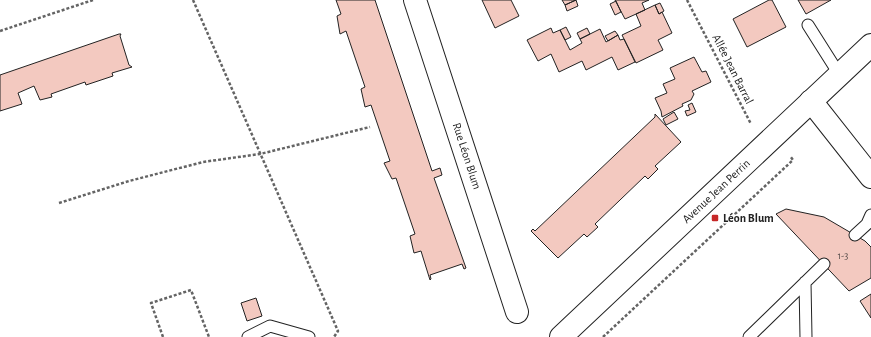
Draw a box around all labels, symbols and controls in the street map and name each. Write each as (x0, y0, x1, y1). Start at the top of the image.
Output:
street label: Allée Jean Barral (710, 32, 756, 106)
street label: Rue Léon Blum (451, 121, 483, 191)
street label: Avenue Jean Perrin (680, 157, 752, 225)
place label: Léon Blum (723, 212, 774, 224)
marker: Léon Blum (710, 213, 720, 223)
house number: 1-3 (838, 251, 848, 261)

